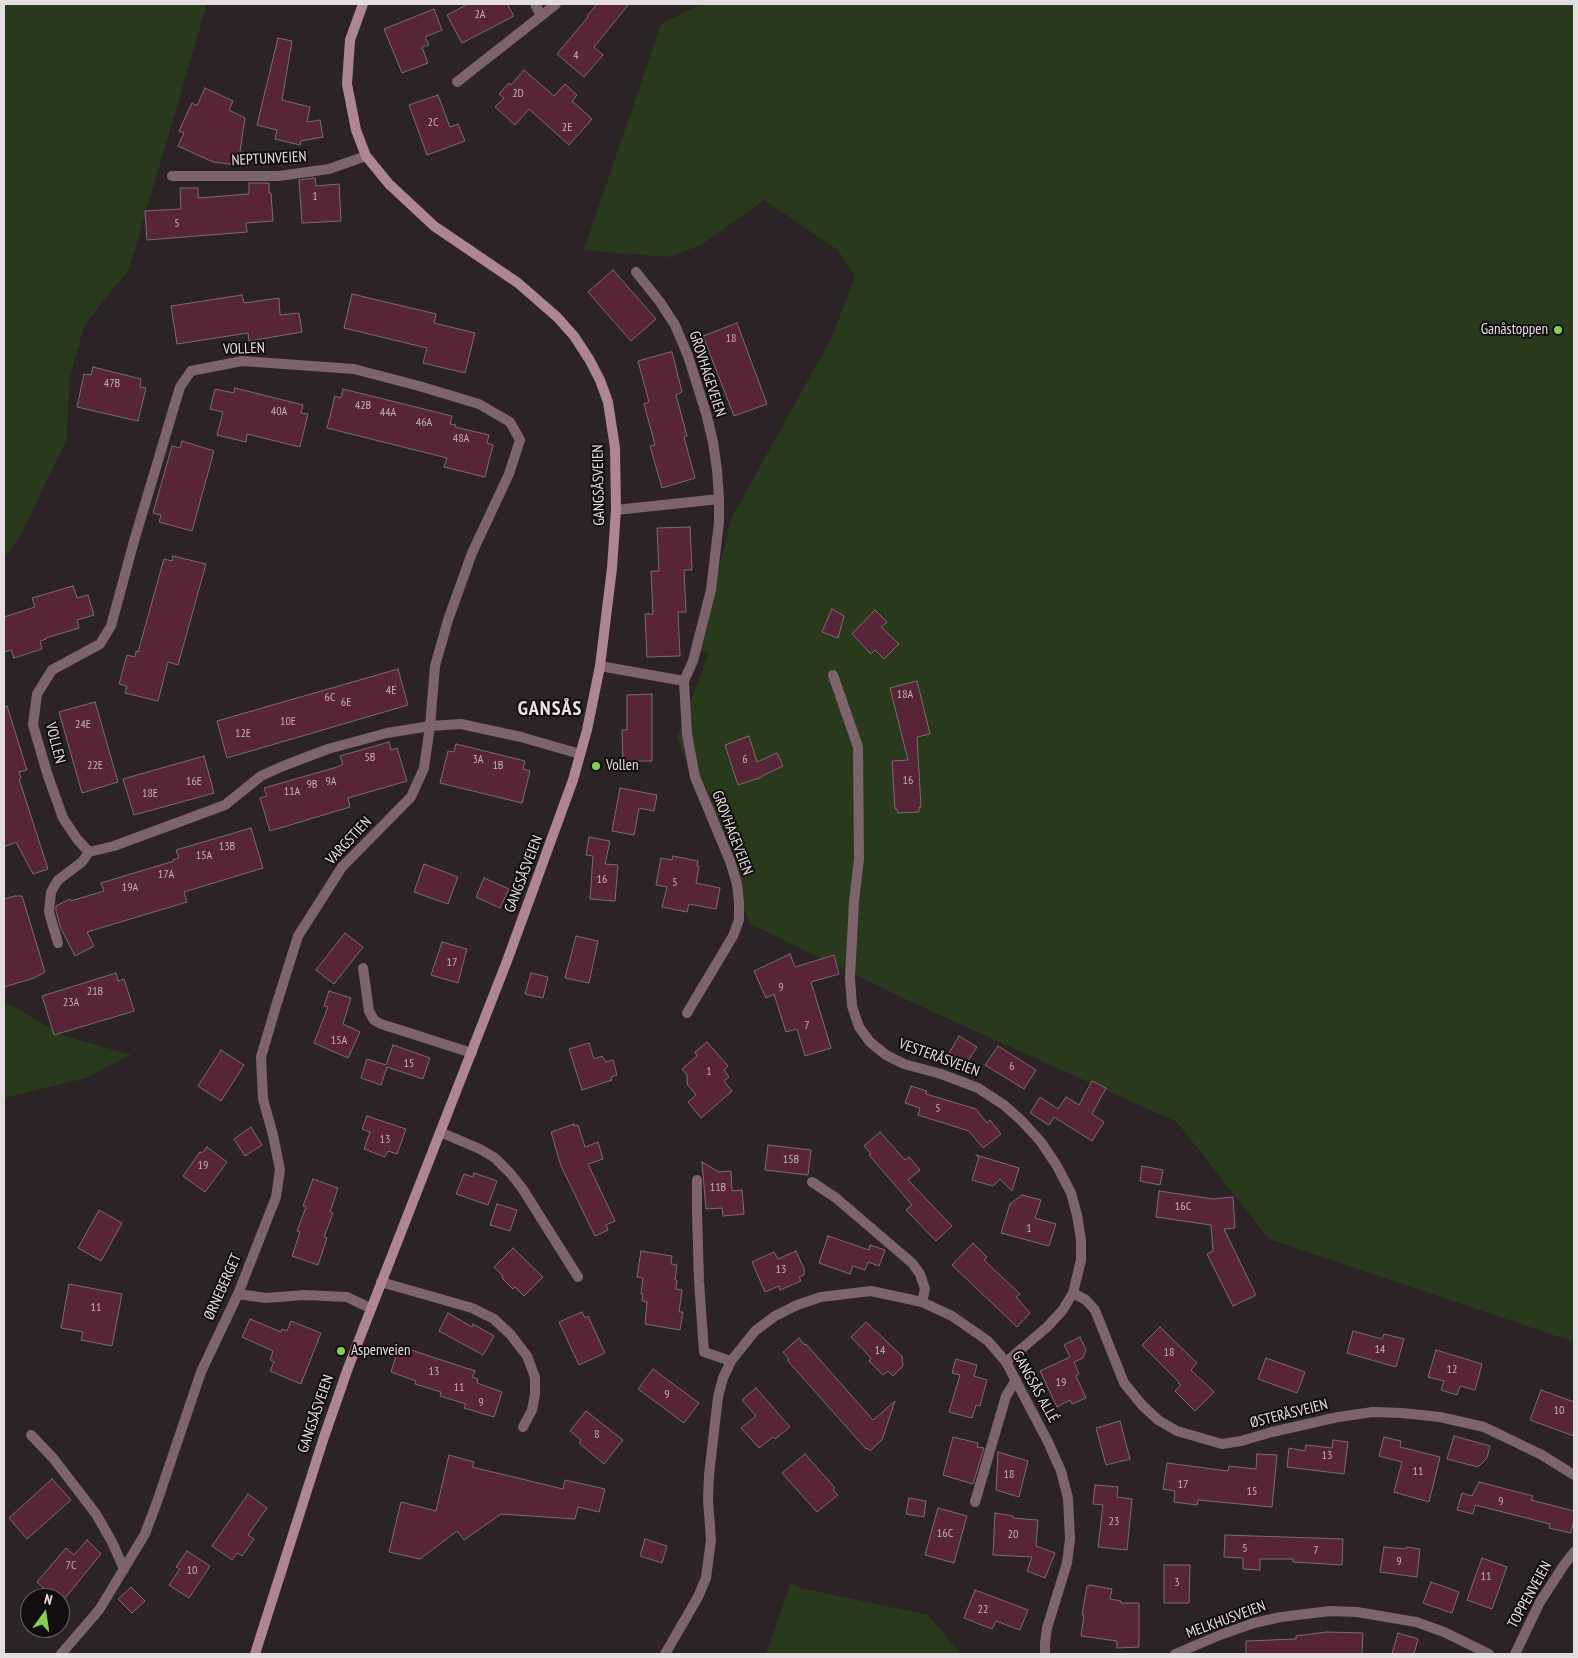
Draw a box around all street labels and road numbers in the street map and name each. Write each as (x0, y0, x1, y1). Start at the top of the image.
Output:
street label: NEPTUNVEIEN (231, 148, 307, 170)
street label: GROVHAGEVEIEN (685, 329, 729, 419)
street label: VOLLEN (223, 339, 265, 359)
street label: GANGSÅSVEIEN (589, 444, 609, 526)
street label: VOLLEN (41, 721, 69, 765)
street label: GROVHAGEVEIEN (708, 788, 756, 878)
street label: VARGSTIEN (322, 813, 376, 869)
street label: GANGSÅSVEIEN (501, 833, 547, 915)
street label: VESTERÅSVEIEN (896, 1035, 982, 1081)
street label: ØRNEBERGET (200, 1251, 246, 1323)
street label: GANGSÅS ALLÉ (1008, 1348, 1062, 1426)
street label: GANGSÅSVEIEN (294, 1373, 338, 1455)
street label: ØSTERÅSVEIEN (1248, 1396, 1330, 1432)
street label: TOPPENVEIEN (1504, 1558, 1556, 1632)
street label: MELKHUSVEIEN (1184, 1597, 1268, 1643)

